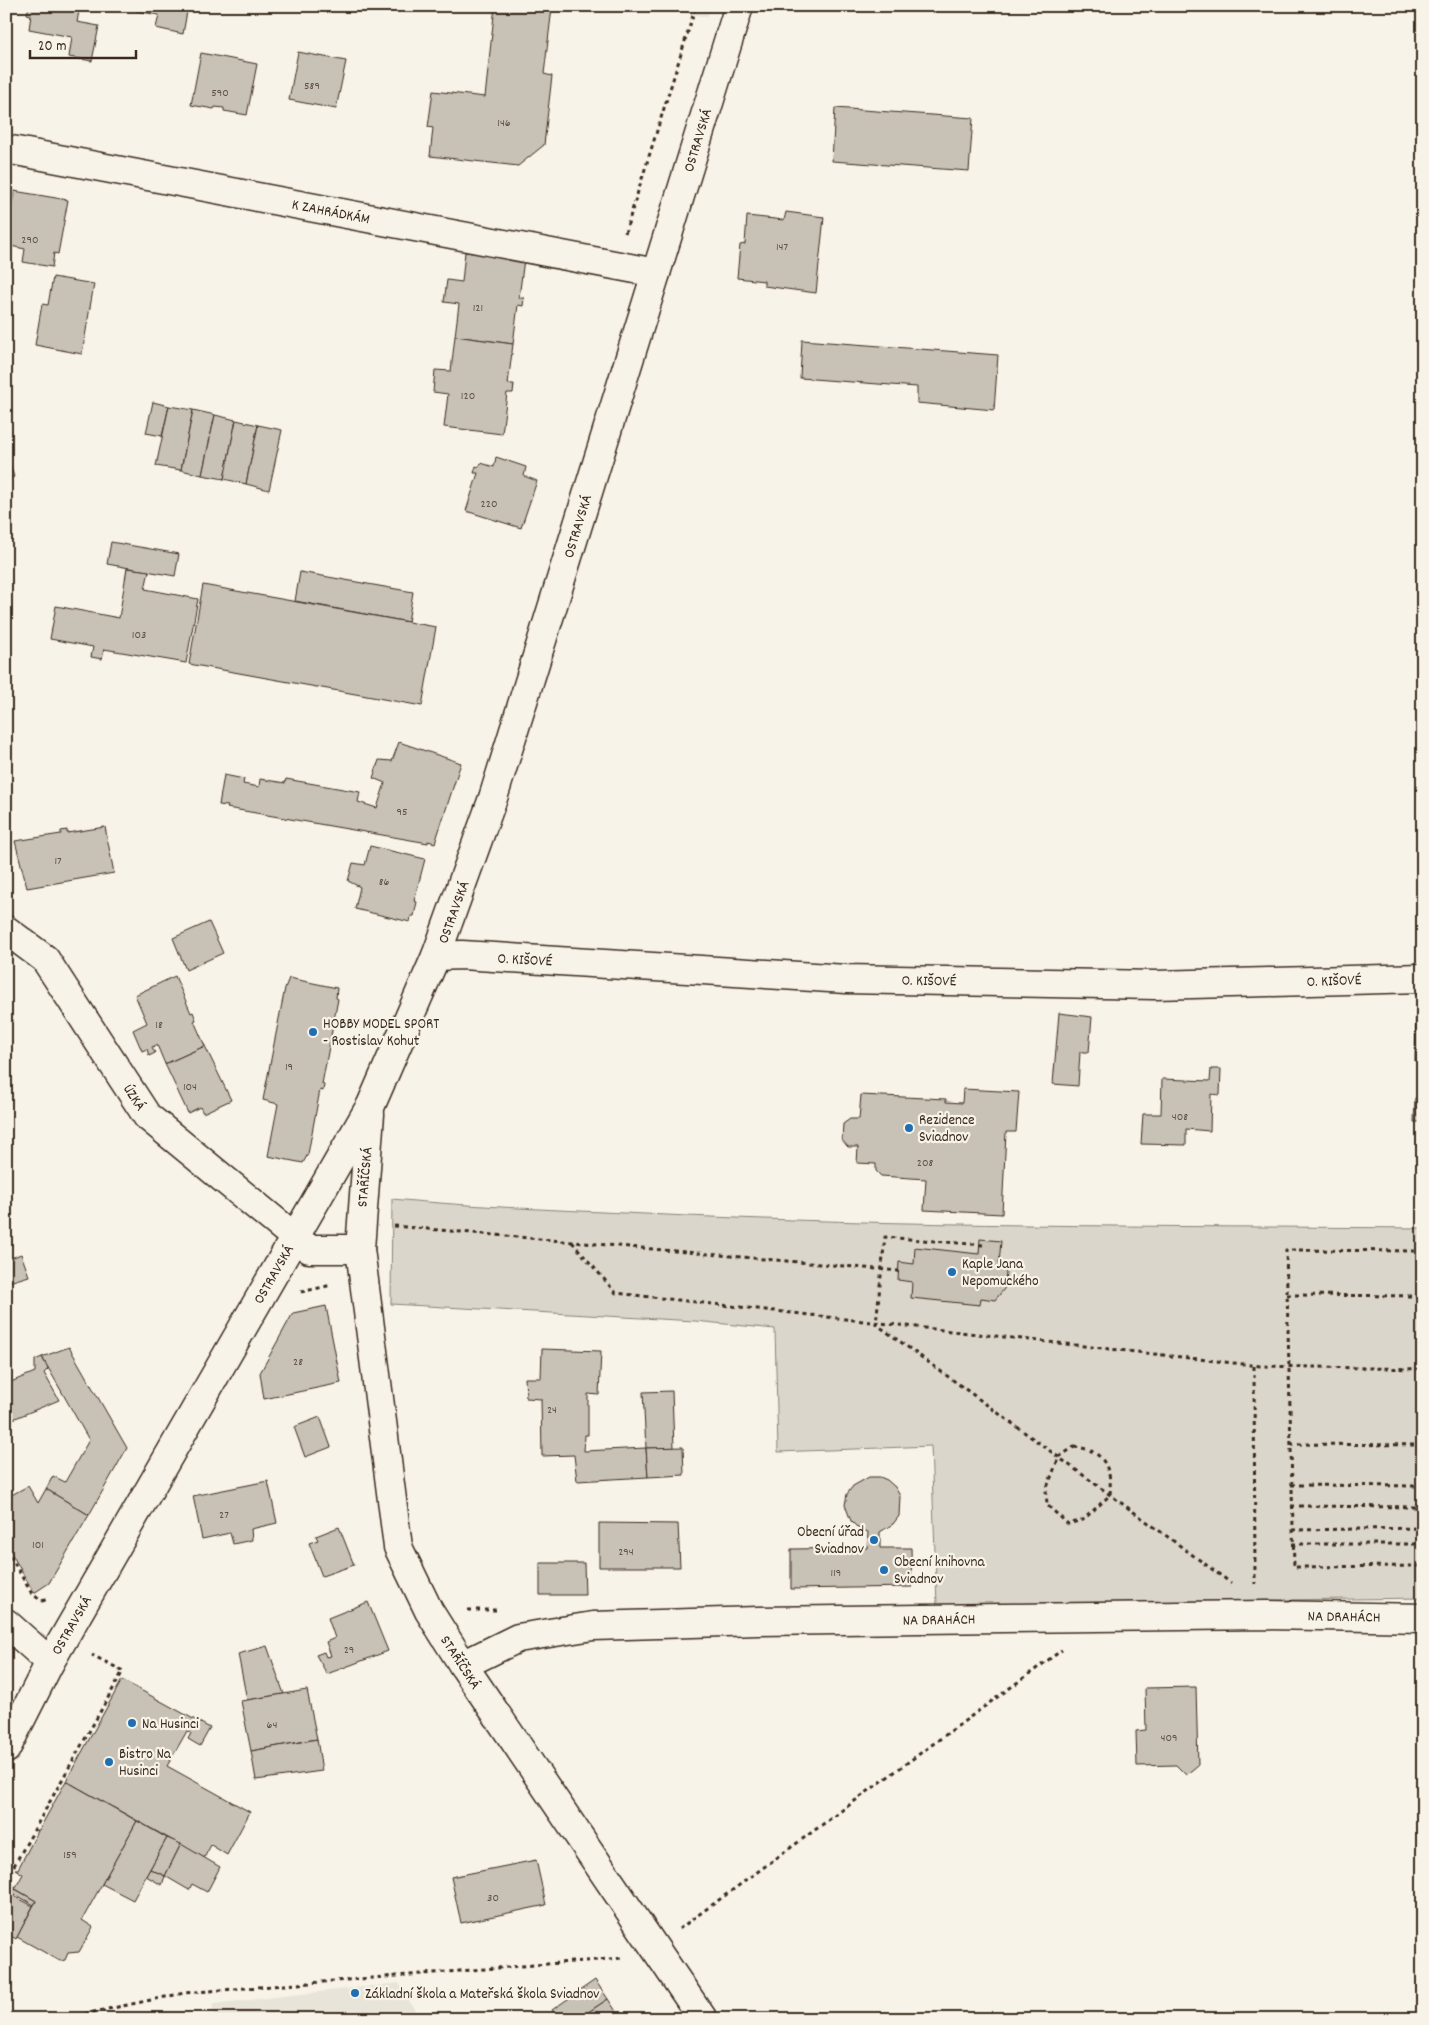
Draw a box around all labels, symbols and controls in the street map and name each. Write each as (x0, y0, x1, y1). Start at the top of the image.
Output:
scale bar (30, 28, 136, 60)
text: 20 m (38, 36, 66, 58)
house number: 589 (304, 78, 320, 95)
house number: 590 (211, 85, 229, 102)
street label: OSTRAVSKÁ (679, 106, 719, 175)
house number: 146 (497, 115, 511, 132)
street label: K ZAHRÁDKÁM (290, 195, 372, 231)
house number: 290 (21, 232, 39, 249)
house number: 147 (776, 239, 788, 256)
house number: 121 (473, 300, 483, 317)
house number: 120 (461, 388, 475, 405)
street label: OSTRAVSKÁ (559, 492, 599, 561)
house number: 220 (480, 496, 498, 513)
house number: 103 (132, 627, 146, 644)
house number: 95 (396, 804, 408, 821)
house number: 17 (54, 853, 62, 870)
house number: 86 (379, 874, 389, 891)
street label: OSTRAVSKÁ (433, 878, 476, 947)
street label: O. KIŠOVÉ (497, 949, 553, 973)
street label: O. KIŠOVÉ (1306, 970, 1362, 994)
street label: O. KIŠOVÉ (901, 971, 957, 993)
place label: HOBBY MODEL SPORT - Rostislav Kohut (323, 1014, 439, 1053)
house number: 18 (155, 1017, 163, 1034)
marker: HOBBY MODEL SPORT - Rostislav Kohut (307, 1026, 319, 1038)
house number: 19 (285, 1059, 293, 1076)
house number: 104 (183, 1079, 197, 1096)
street label: ÚZKÁ (116, 1080, 150, 1116)
house number: 408 (1172, 1109, 1188, 1126)
place label: Rezidence Sviadnov (919, 1110, 975, 1149)
marker: Rezidence Sviadnov (903, 1122, 915, 1134)
street label: STAŘÍČSKÁ (352, 1146, 380, 1208)
house number: 208 (917, 1155, 933, 1172)
street label: OSTRAVSKÁ (249, 1241, 301, 1309)
place label: Kaple Jana Nepomuckého (962, 1254, 1039, 1293)
marker: Kaple Jana Nepomuckého (946, 1266, 958, 1278)
house number: 28 (293, 1354, 303, 1371)
house number: 24 (547, 1402, 557, 1419)
house number: 27 (219, 1507, 229, 1524)
place label: Obecní úřad Sviadnov (797, 1522, 865, 1561)
marker: Obecní úřad Sviadnov (868, 1534, 880, 1546)
house number: 101 (32, 1537, 44, 1554)
house number: 294 (618, 1544, 634, 1561)
place label: Obecní knihovna Sviadnov (894, 1552, 985, 1591)
marker: Obecní knihovna Sviadnov (878, 1564, 890, 1576)
house number: 119 (831, 1565, 841, 1582)
street label: OSTRAVSKÁ (47, 1592, 99, 1660)
street label: NA DRAHÁCH (1307, 1606, 1381, 1630)
street label: NA DRAHÁCH (902, 1609, 976, 1633)
street label: STAŘÍČSKÁ (434, 1632, 485, 1695)
house number: 29 (344, 1642, 354, 1659)
place label: Na Husinci (142, 1714, 199, 1736)
marker: Na Husinci (126, 1717, 138, 1729)
house number: 64 (267, 1717, 277, 1734)
house number: 409 (1160, 1730, 1178, 1747)
place label: Bistro Na Husinci (119, 1744, 172, 1783)
marker: Bistro Na Husinci (103, 1756, 115, 1768)
house number: 159 (63, 1847, 77, 1864)
house number: 30 (487, 1890, 499, 1907)
place label: Základní škola a Mateřská škola Sviadnov (365, 1984, 600, 2006)
marker: Základní škola a Mateřská škola Sviadnov (349, 1987, 361, 1999)

